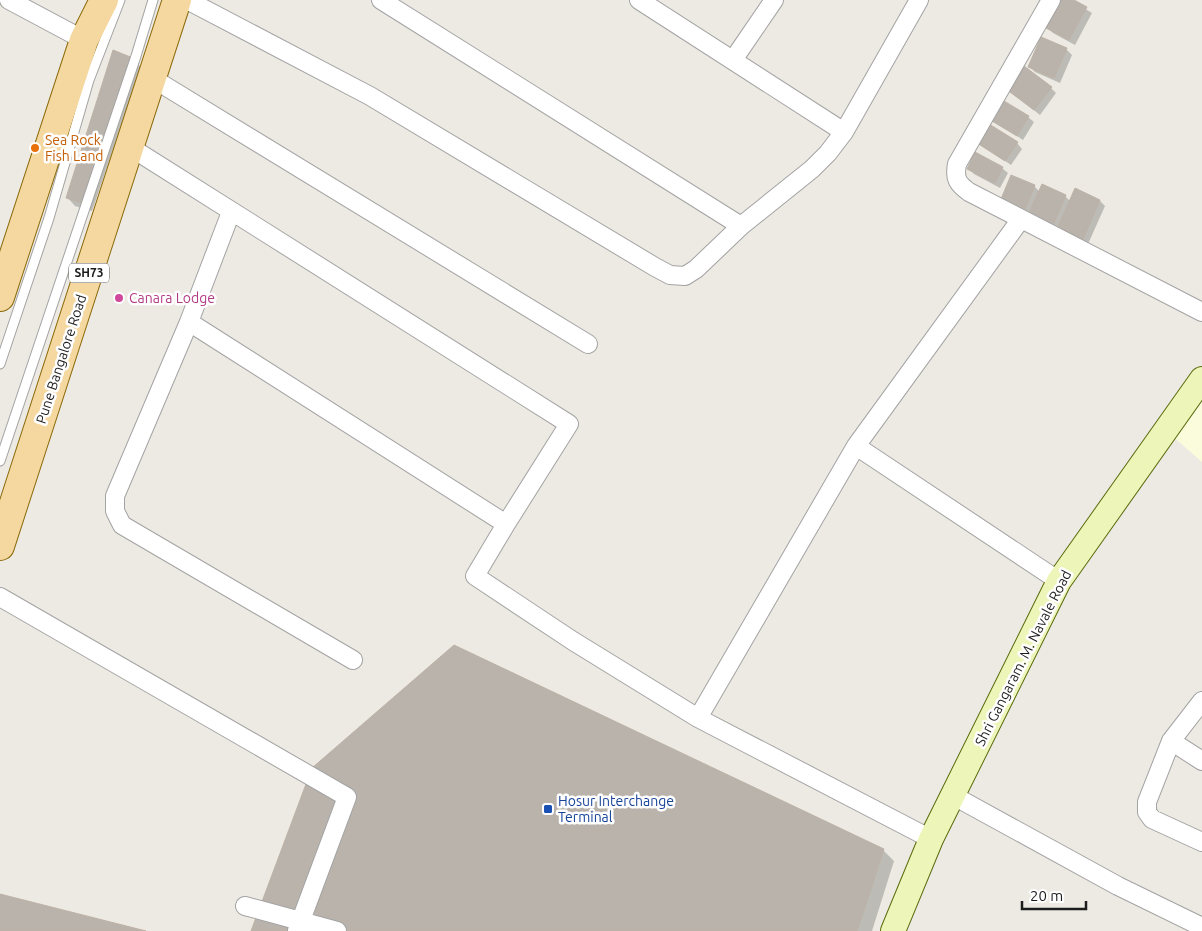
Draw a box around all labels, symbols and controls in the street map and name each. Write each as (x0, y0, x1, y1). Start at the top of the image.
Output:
place label: Sea Rock Fish Land (45, 132, 104, 164)
marker: Sea Rock Fish Land (29, 142, 41, 154)
road number: SH73 (69, 264, 109, 282)
place label: Canara Lodge (129, 290, 215, 306)
street label: Pune Bangalore Road (33, 292, 89, 426)
marker: Canara Lodge (113, 292, 125, 304)
street label: Shri Gangaram. M. Navale Road (972, 567, 1074, 749)
place label: Hosur Interchange Terminal (558, 793, 674, 825)
marker: Hosur Interchange Terminal (542, 803, 554, 815)
scale bar (1022, 878, 1086, 910)
text: 20 m (1030, 887, 1063, 904)

